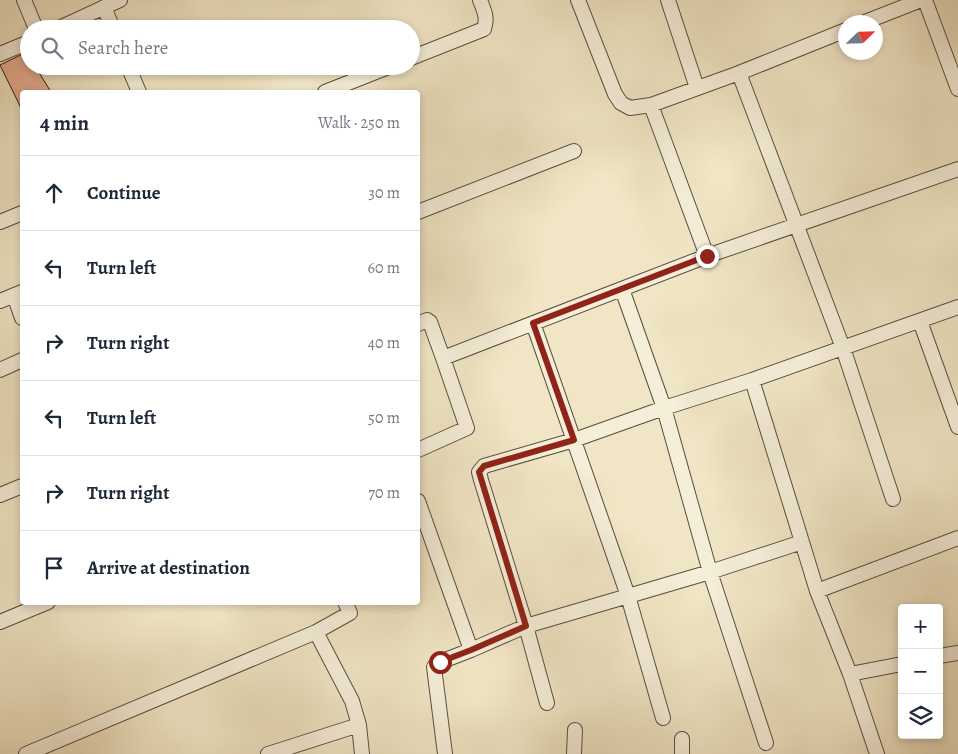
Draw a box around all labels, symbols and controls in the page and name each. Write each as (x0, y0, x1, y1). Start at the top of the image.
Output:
north arrow (838, 15, 883, 60)
search box (20, 20, 420, 75)
icon: search (38, 34, 66, 62)
text: Search here (78, 35, 168, 61)
text: 4 min (40, 109, 89, 137)
text: Walk · 250 m (318, 112, 400, 134)
icon: ahead (40, 179, 68, 207)
text: Continue (87, 180, 161, 206)
text: 30 m (368, 182, 400, 204)
route end (696, 245, 719, 268)
icon: left (40, 254, 68, 282)
text: Turn left (87, 255, 156, 281)
text: 60 m (368, 257, 400, 279)
icon: right (40, 329, 68, 357)
text: Turn right (87, 330, 169, 356)
text: 40 m (368, 332, 400, 354)
icon: left (40, 404, 68, 432)
text: Turn left (87, 405, 156, 431)
text: 50 m (368, 407, 400, 429)
icon: right (40, 479, 68, 507)
text: Turn right (87, 480, 169, 506)
text: 70 m (368, 482, 400, 504)
icon: arrive (40, 554, 68, 582)
text: Arrive at destination (87, 555, 250, 581)
map controls (898, 604, 943, 739)
button: + (898, 604, 943, 649)
button: − (898, 649, 943, 694)
route start (429, 651, 452, 674)
button: layers (898, 694, 943, 739)

